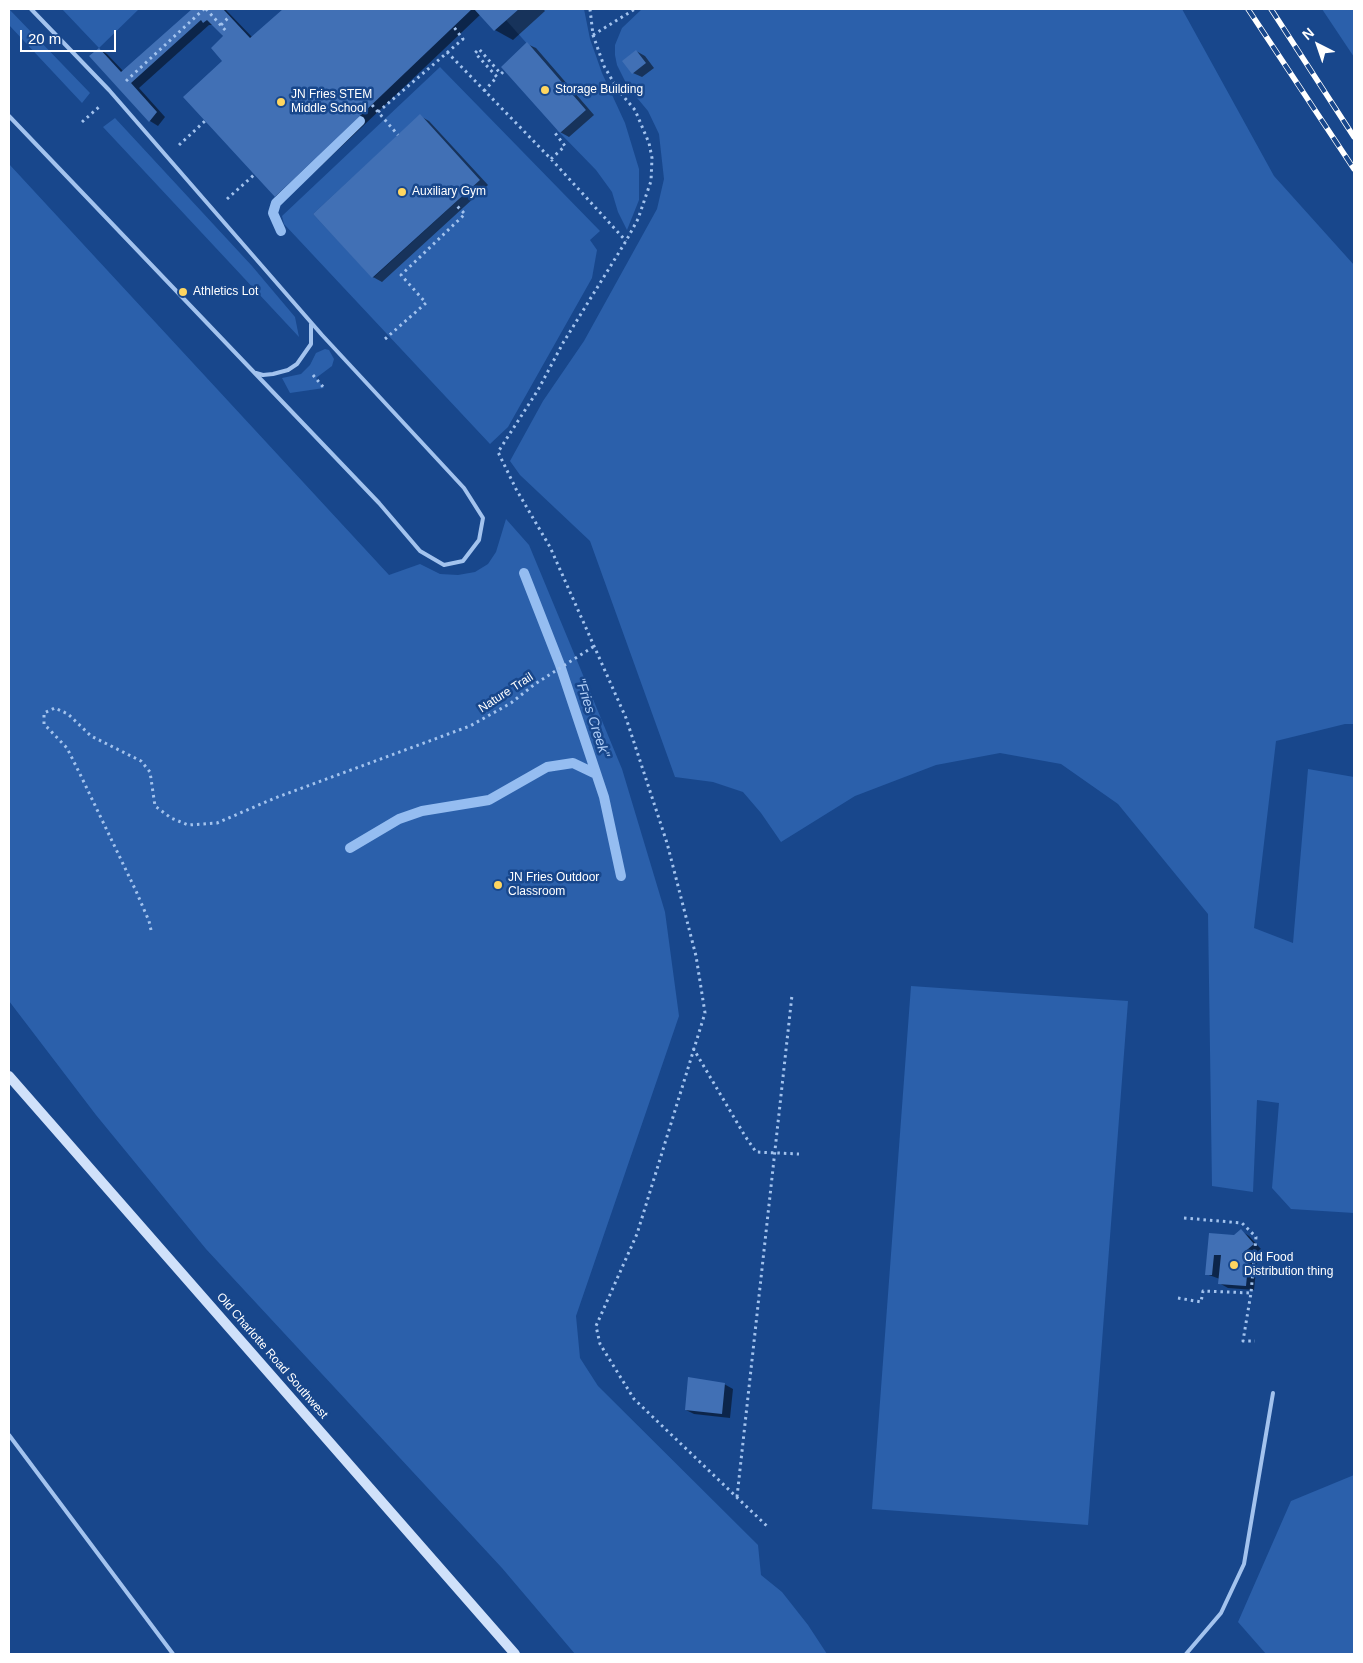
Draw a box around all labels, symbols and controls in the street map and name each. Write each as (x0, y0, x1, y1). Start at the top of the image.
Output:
scale bar (22, 20, 119, 52)
north arrow (1293, 20, 1343, 70)
text: N (1299, 24, 1317, 43)
text: 20 m (28, 30, 61, 47)
place label: Storage Building (555, 83, 643, 97)
marker: Storage Building (539, 84, 551, 96)
place label: JN Fries STEM Middle School (291, 88, 372, 116)
marker: JN Fries STEM Middle School (275, 96, 287, 108)
place label: Auxiliary Gym (412, 185, 486, 199)
marker: Auxiliary Gym (396, 186, 408, 198)
place label: Athletics Lot (193, 285, 258, 299)
marker: Athletics Lot (177, 286, 189, 298)
street label: Nature Trail (476, 670, 536, 716)
water label: "Fries Creek" (571, 676, 613, 760)
place label: JN Fries Outdoor Classroom (508, 871, 599, 899)
marker: JN Fries Outdoor Classroom (492, 879, 504, 891)
place label: Old Food Distribution thing (1244, 1251, 1333, 1279)
marker: Old Food Distribution thing (1228, 1259, 1240, 1271)
street label: Old Charlotte Road Southwest (213, 1290, 331, 1422)

